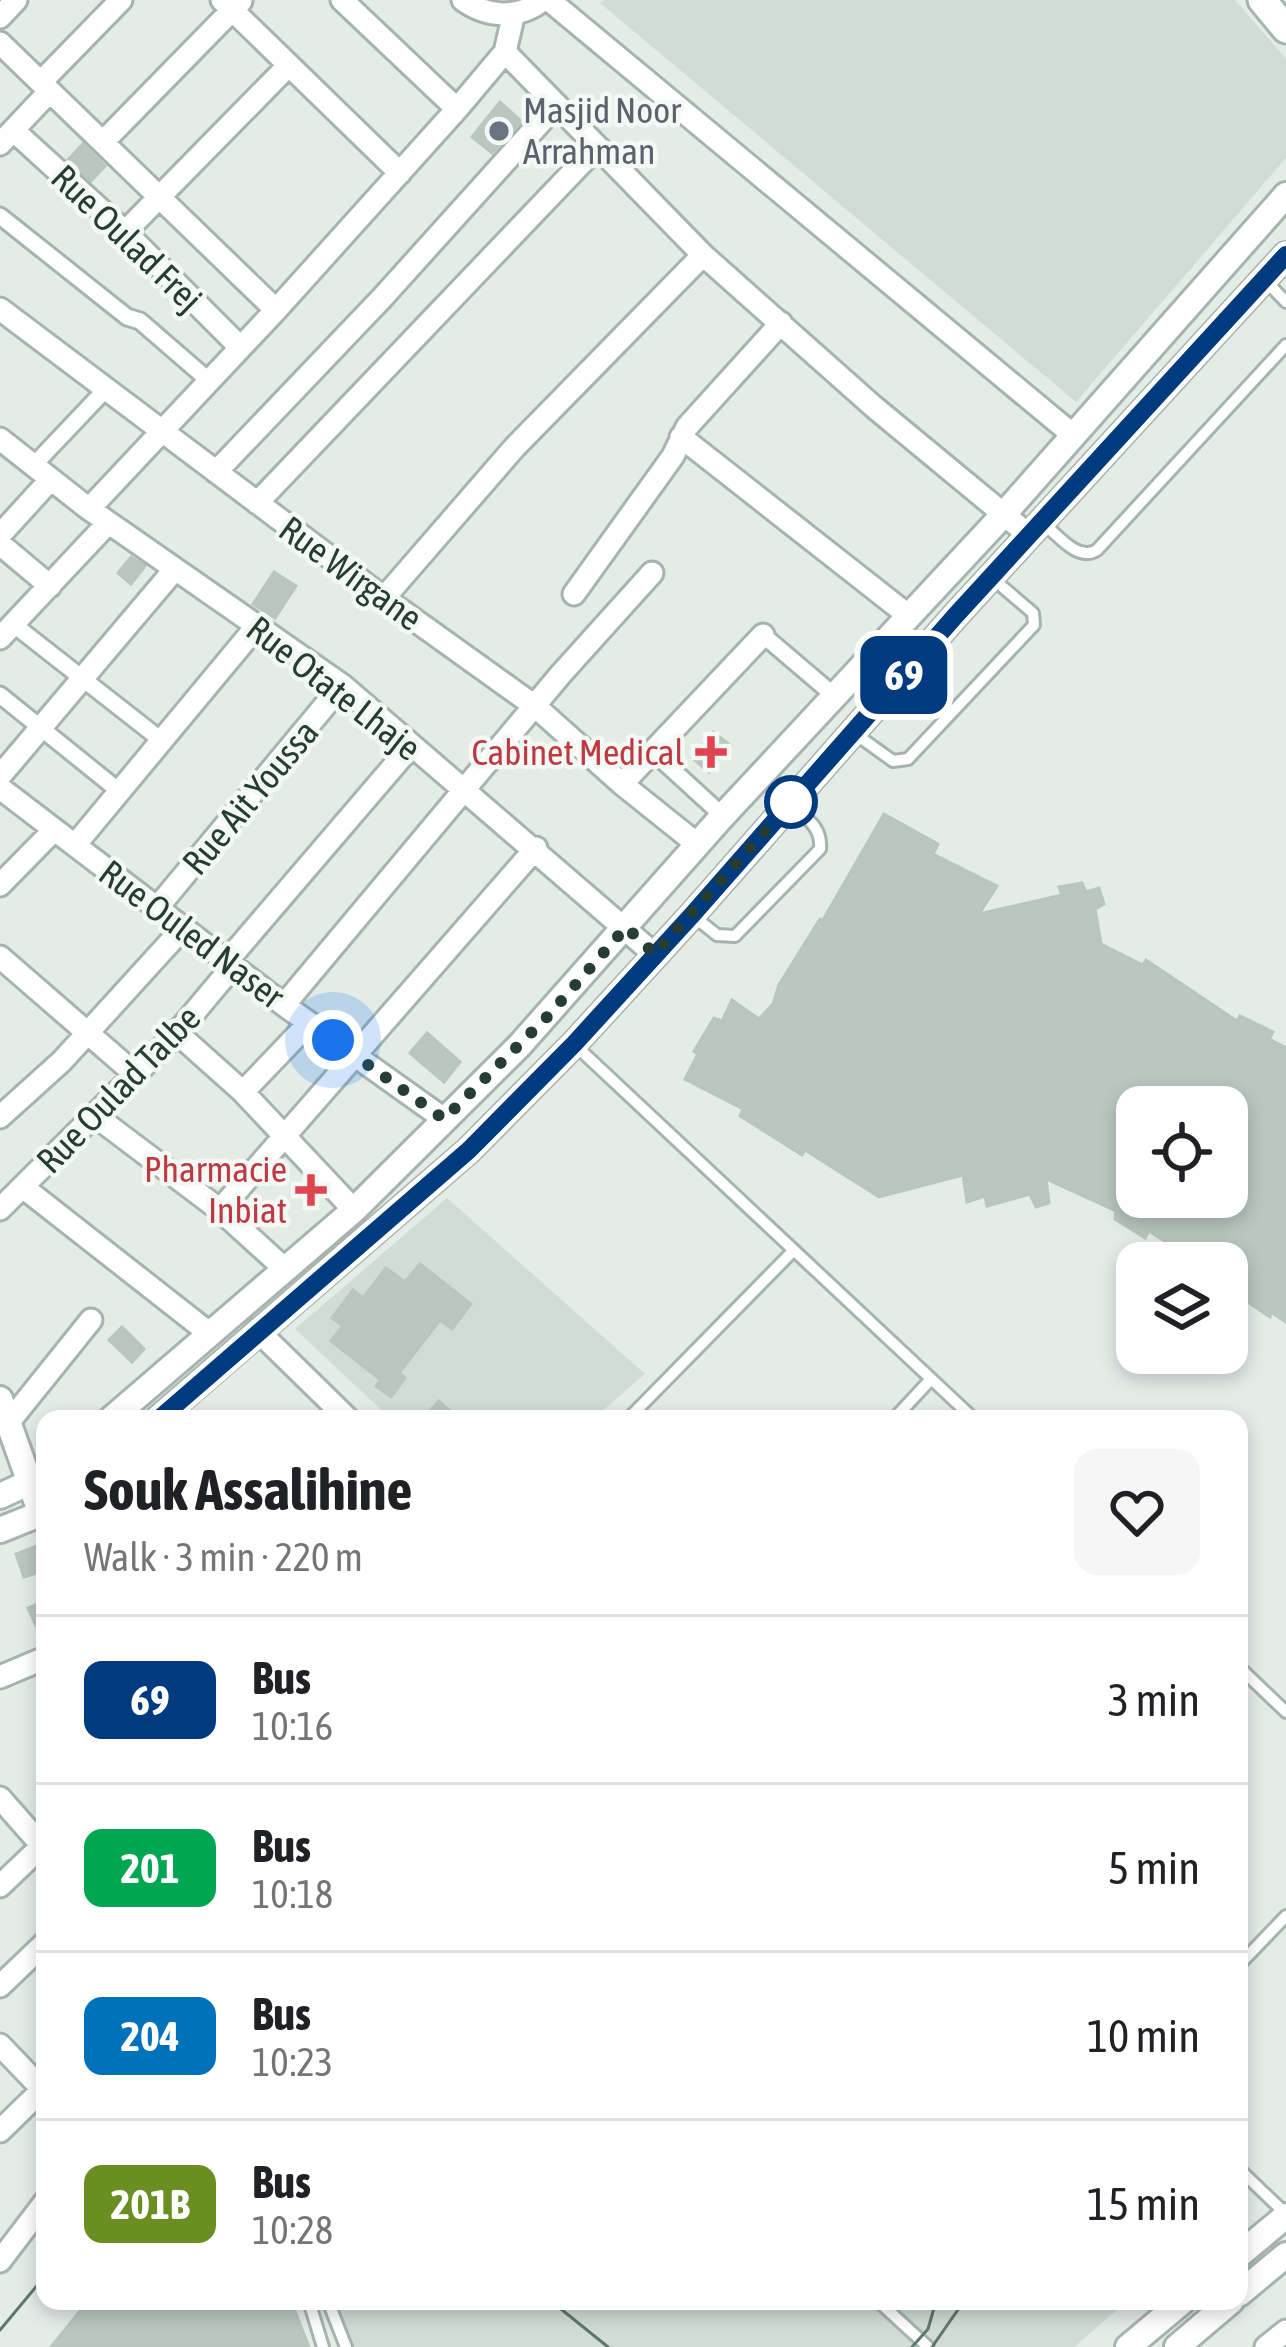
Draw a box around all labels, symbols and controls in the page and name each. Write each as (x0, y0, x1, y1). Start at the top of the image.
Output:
place label: Masjid Noor Arrahman (523, 89, 682, 172)
marker: Masjid Noor Arrahman (486, 118, 512, 144)
street label: Rue Oulad Frej (43, 156, 211, 320)
street label: Rue Wirgane (272, 507, 430, 639)
street label: Rue Otate Lhaje (239, 607, 429, 769)
line badge: 69 (850, 636, 958, 714)
text: 69 (884, 651, 924, 699)
street label: Rue Ait Youssa (173, 711, 327, 883)
place label: Cabinet Medical (471, 731, 684, 773)
marker: Cabinet Medical (695, 736, 727, 768)
unlabelled marker (766, 777, 816, 827)
street label: Rue Ouled Naser (91, 851, 294, 1018)
street label: Rue Oulad Talbe (28, 997, 208, 1181)
your location (303, 1010, 363, 1070)
map controls (1116, 1086, 1248, 1374)
button: locate (1116, 1086, 1248, 1218)
place label: Pharmacie Inbiat (144, 1148, 287, 1231)
marker: Pharmacie Inbiat (298, 1177, 324, 1203)
button: layers (1116, 1242, 1248, 1374)
button: heart (1074, 1449, 1200, 1575)
text: Souk Assalihine (84, 1457, 412, 1522)
text: Walk · 3 min · 220 m (84, 1535, 363, 1579)
text: Bus (252, 1652, 311, 1704)
text: 3 min (1108, 1674, 1200, 1726)
text: 69 (130, 1676, 170, 1724)
text: 10:16 (252, 1704, 333, 1748)
text: Bus (252, 1820, 311, 1872)
text: 5 min (1108, 1842, 1200, 1894)
text: 201 (120, 1844, 180, 1892)
text: 10:18 (252, 1872, 333, 1916)
text: Bus (252, 1988, 311, 2040)
text: 10 min (1087, 2010, 1200, 2062)
text: 204 (120, 2012, 180, 2060)
text: 10:23 (252, 2040, 333, 2084)
text: Bus (252, 2156, 311, 2208)
text: 15 min (1087, 2178, 1200, 2230)
text: 201B (110, 2180, 190, 2228)
text: 10:28 (252, 2208, 333, 2252)

